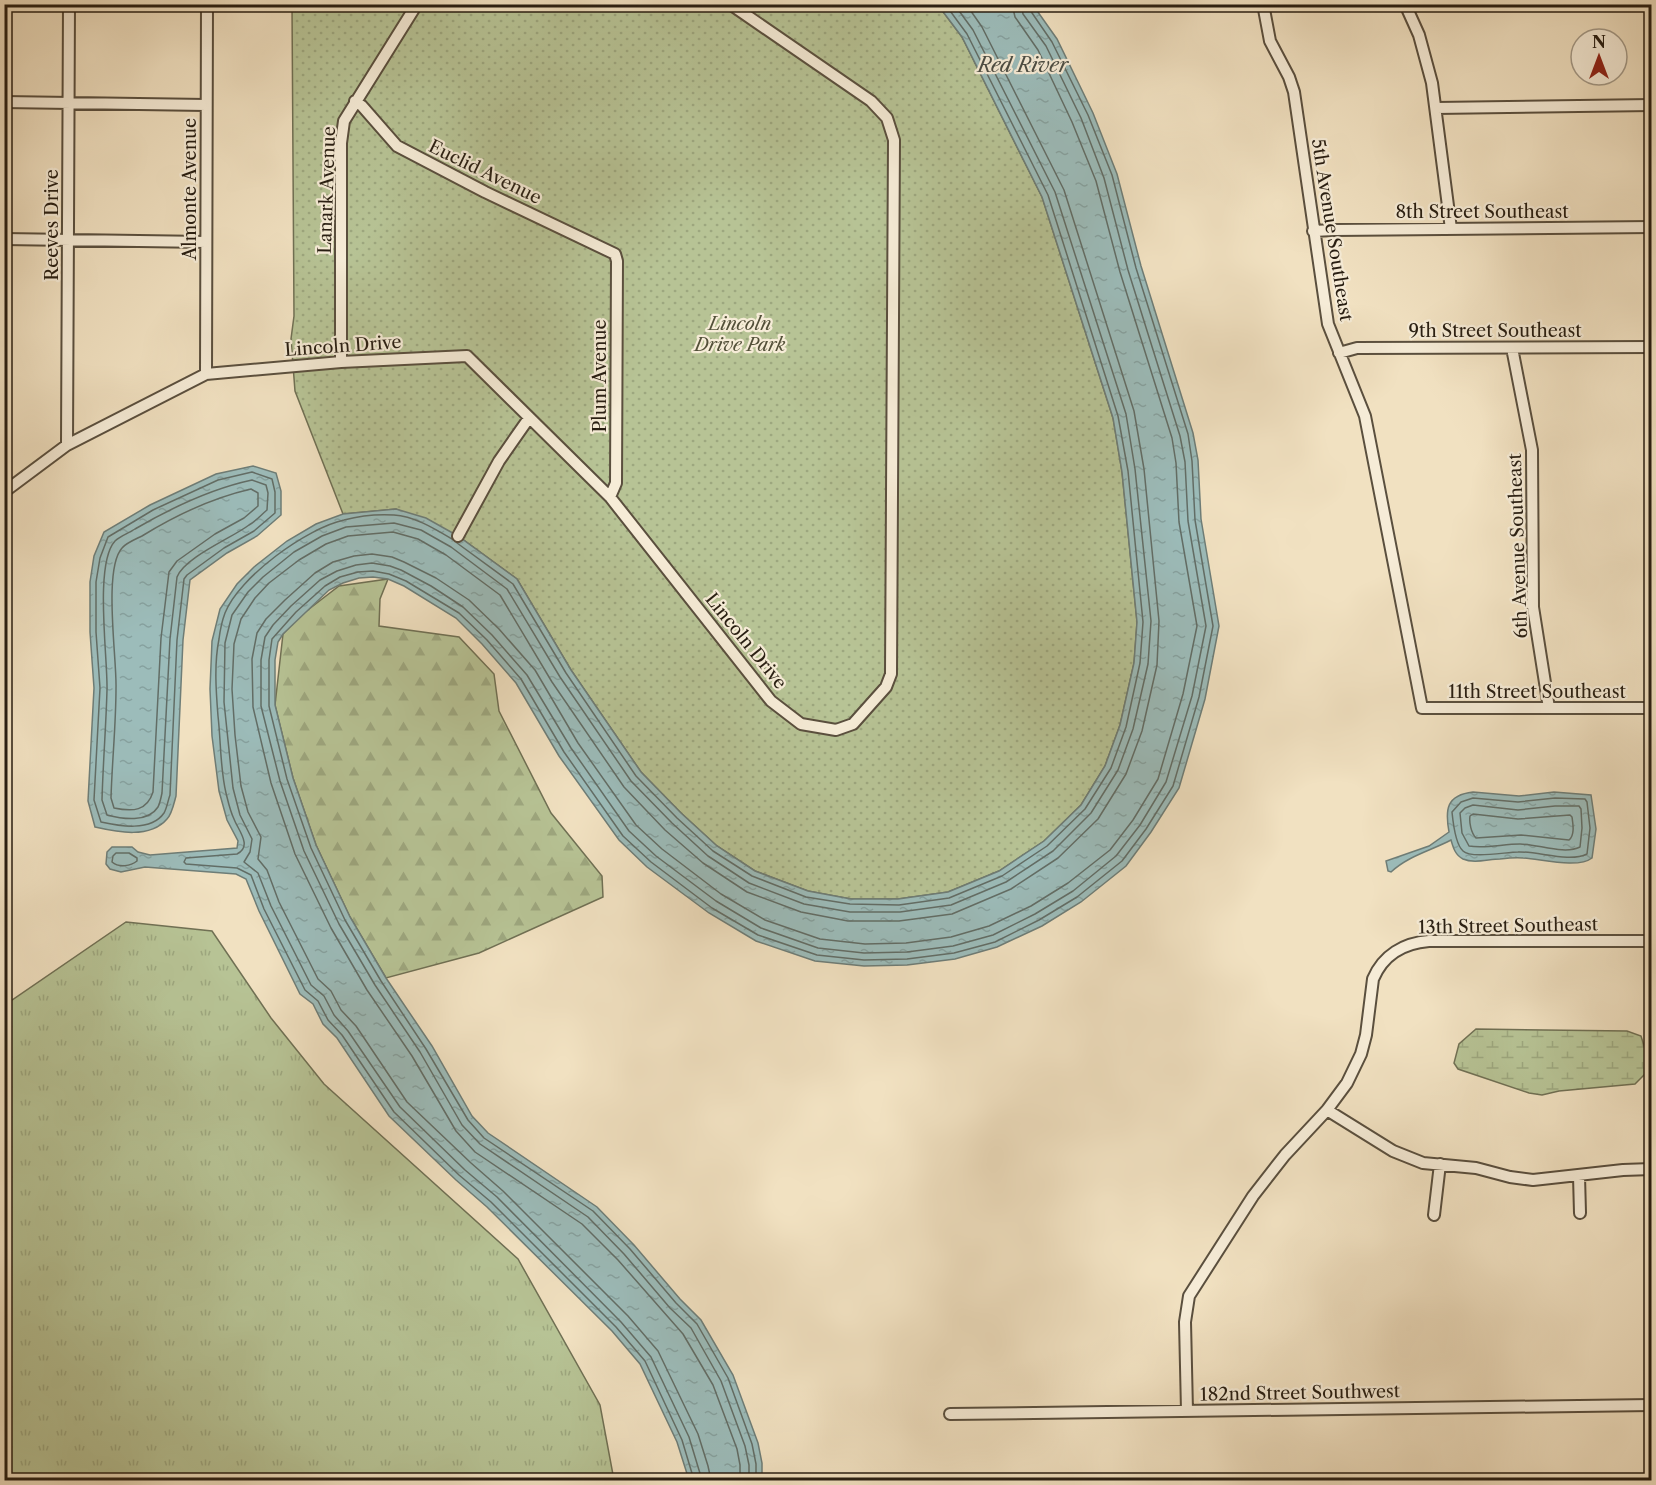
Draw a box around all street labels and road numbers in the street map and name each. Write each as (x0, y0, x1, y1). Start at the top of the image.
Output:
street label: Almonte Avenue (179, 118, 201, 261)
street label: Lanark Avenue (314, 126, 340, 254)
street label: Euclid Avenue (425, 135, 545, 209)
street label: 5th Avenue Southeast (1307, 137, 1357, 323)
street label: Reeves Drive (41, 169, 63, 281)
street label: 8th Street Southeast (1395, 201, 1569, 223)
street label: Plum Avenue (589, 319, 611, 433)
street label: 9th Street Southeast (1409, 320, 1582, 342)
street label: Lincoln Drive (284, 331, 402, 361)
street label: 6th Avenue Southeast (1504, 452, 1532, 639)
street label: Lincoln Drive (701, 589, 791, 693)
street label: 11th Street Southeast (1448, 681, 1626, 703)
street label: 13th Street Southeast (1418, 913, 1599, 939)
street label: 182nd Street Southwest (1200, 1380, 1401, 1406)

